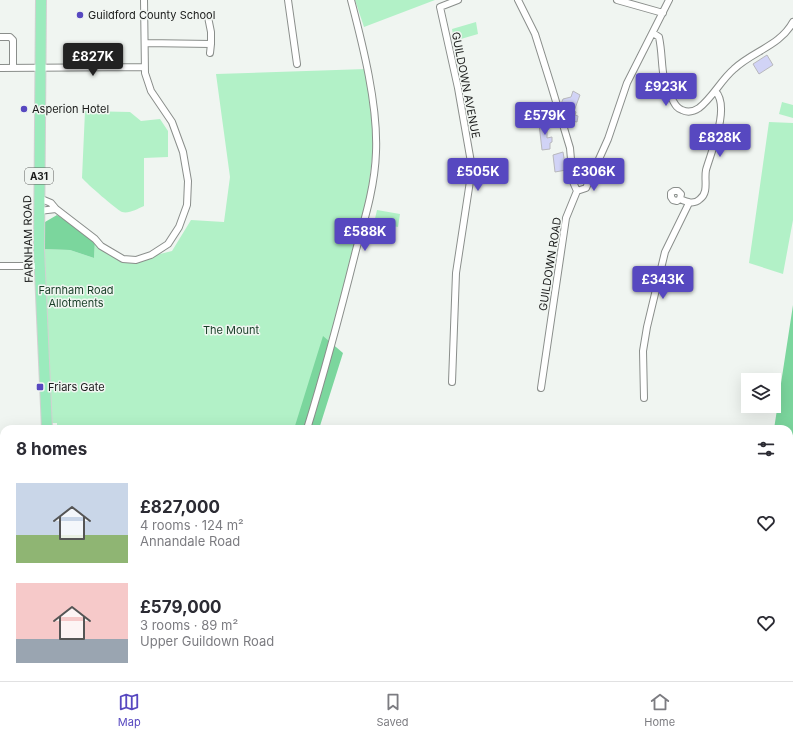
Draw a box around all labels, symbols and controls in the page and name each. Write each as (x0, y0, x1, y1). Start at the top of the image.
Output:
place label: Guildford County School (88, 8, 215, 22)
marker: Guildford County School (75, 10, 85, 20)
street label: GUILDOWN AVENUE (449, 31, 483, 139)
pin: £827K (65, 43, 121, 77)
text: £827K (72, 48, 114, 64)
pin: £923K (638, 73, 694, 107)
text: £923K (645, 78, 687, 94)
place label: Asperion Hotel (32, 102, 109, 116)
pin: £579K (517, 102, 573, 136)
marker: Asperion Hotel (19, 104, 29, 114)
text: £579K (524, 107, 566, 123)
pin: £828K (692, 124, 748, 158)
text: £828K (699, 129, 741, 145)
pin: £505K (450, 158, 506, 192)
pin: £306K (566, 158, 622, 192)
text: £505K (456, 163, 500, 179)
text: £306K (572, 163, 616, 179)
road number: A31 (25, 168, 53, 184)
street label: FARNHAM ROAD (20, 195, 36, 283)
street label: GUILDOWN ROAD (536, 216, 564, 312)
pin: £588K (337, 218, 393, 252)
text: £588K (344, 223, 386, 239)
pin: £343K (635, 266, 691, 300)
text: £343K (641, 271, 685, 287)
park label: Farnham Road Allotments (38, 283, 114, 310)
park label: The Mount (203, 323, 260, 337)
map controls (741, 373, 781, 413)
button: layers (741, 373, 781, 413)
place label: Friars Gate (48, 380, 105, 394)
marker: Friars Gate (35, 382, 45, 392)
icon: filters (755, 438, 777, 460)
text: 8 homes (16, 439, 87, 459)
text: £827,000 (140, 497, 220, 517)
icon: home (48, 499, 96, 547)
icon: heart (755, 512, 777, 534)
text: 4 rooms · 124 m² (140, 517, 244, 533)
text: Annandale Road (140, 533, 240, 549)
text: £579,000 (140, 597, 222, 617)
icon: home (48, 599, 96, 647)
icon: heart (755, 612, 777, 634)
text: 3 rooms · 89 m² (140, 617, 238, 633)
text: Upper Guildown Road (140, 633, 274, 649)
tab: Map (118, 691, 141, 729)
tab: Saved (376, 691, 409, 729)
tab: Home (644, 691, 675, 729)

